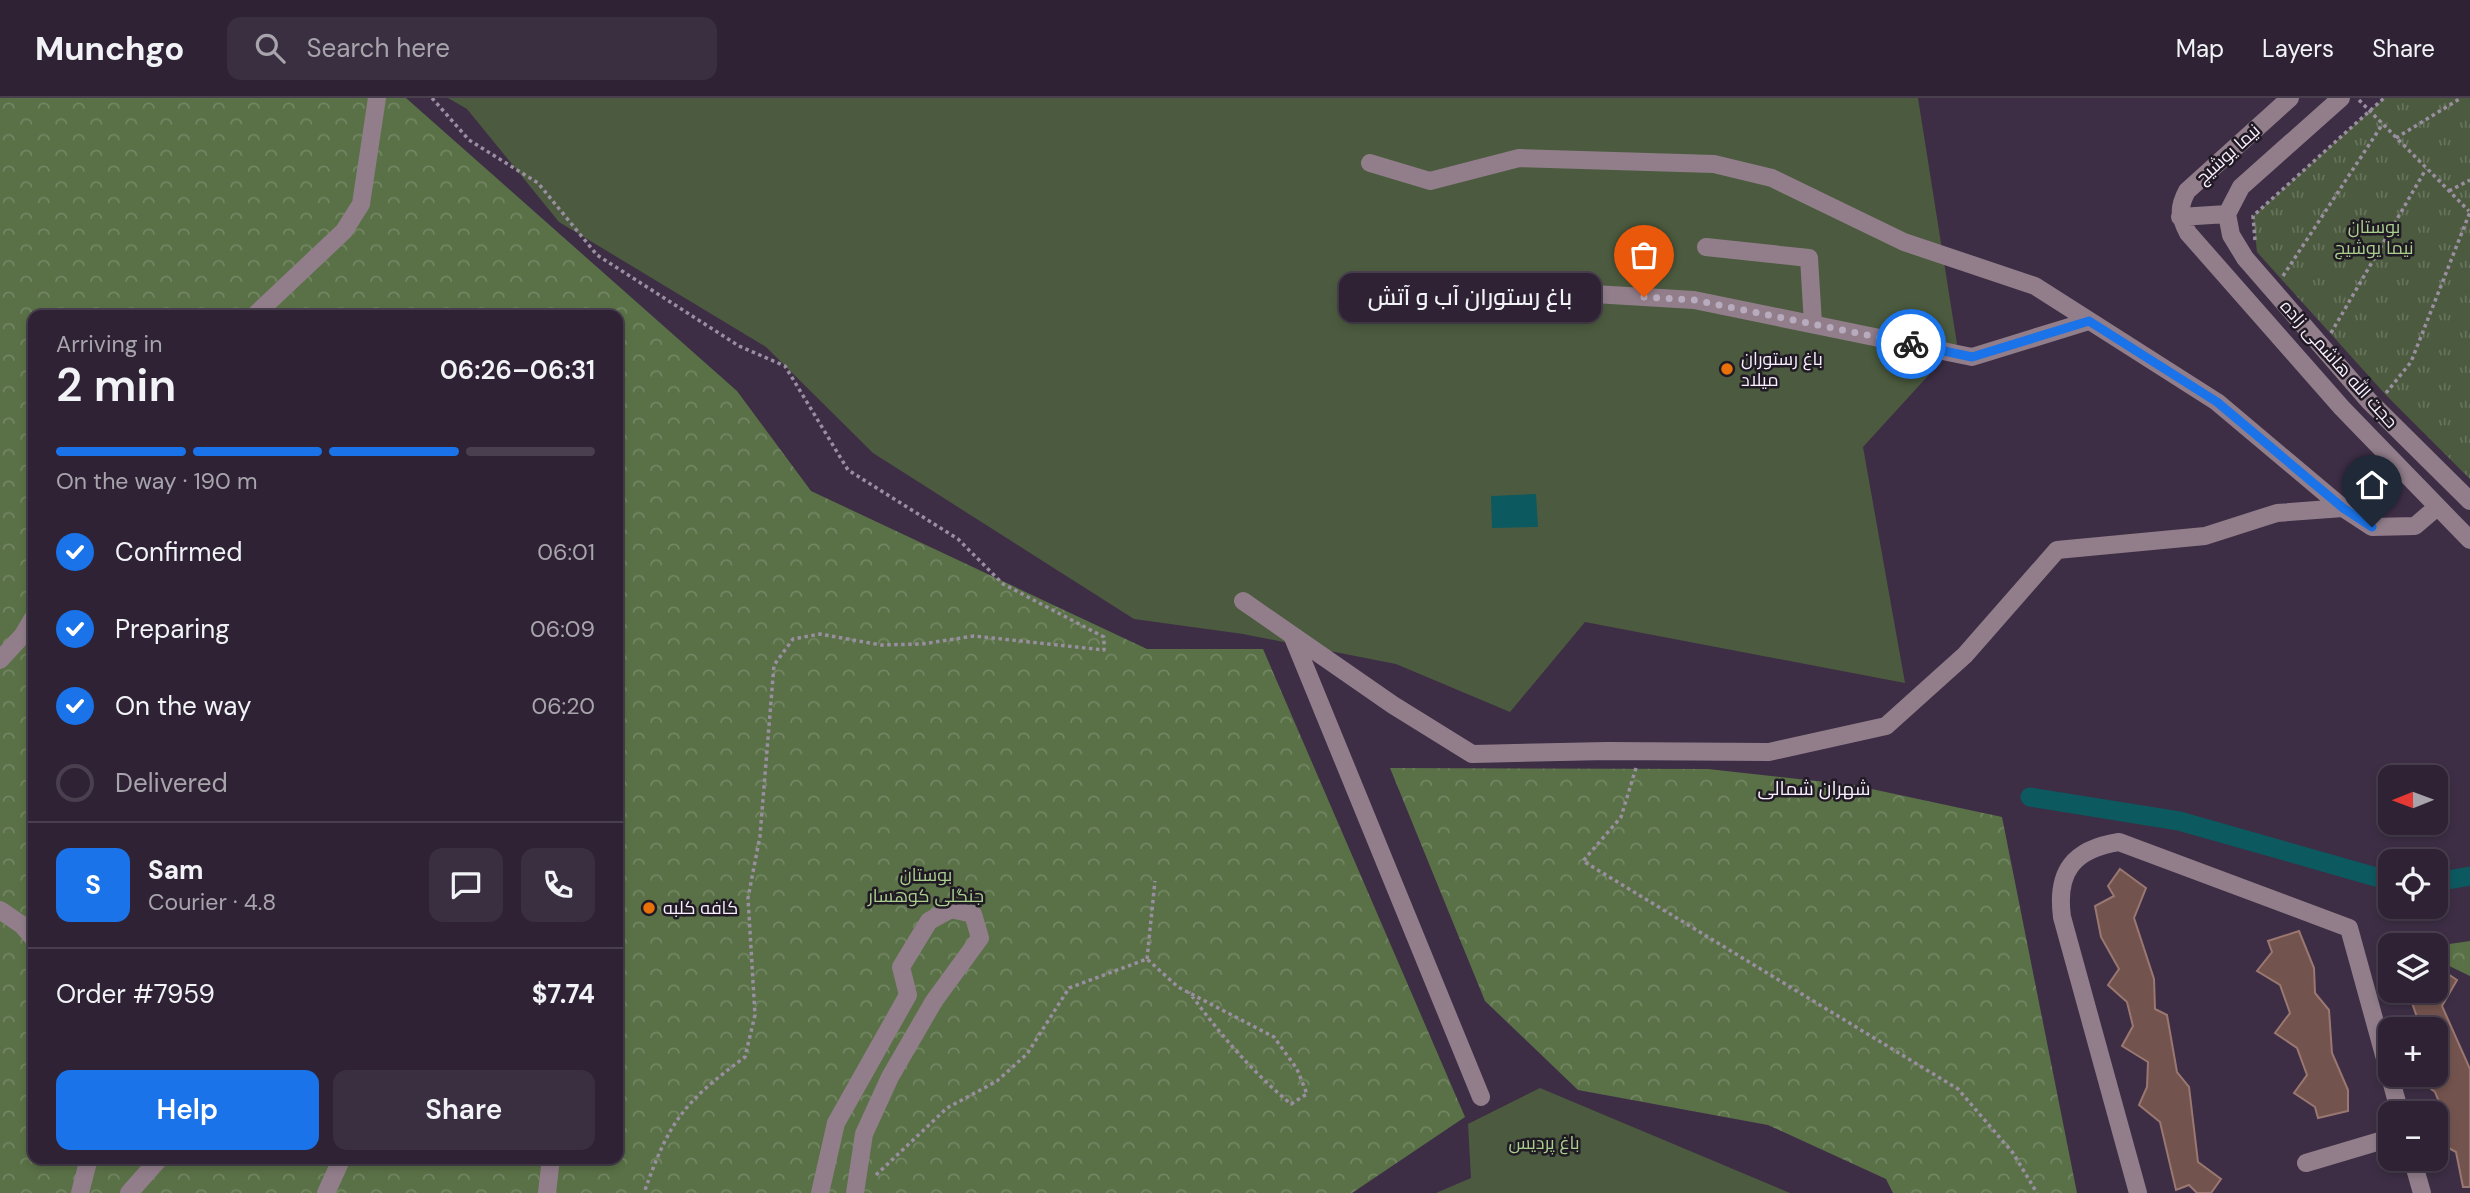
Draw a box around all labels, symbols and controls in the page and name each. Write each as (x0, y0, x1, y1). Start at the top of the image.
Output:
search box (227, 17, 717, 80)
text: Munchgo (35, 27, 185, 70)
icon: search (251, 29, 289, 67)
text: Search here (307, 31, 450, 65)
text: Map (2176, 33, 2224, 64)
text: Layers (2262, 33, 2334, 64)
text: Share (2372, 33, 2435, 64)
street label: نیما یوشیج (2191, 119, 2265, 189)
park label: بوستان نیما یوشیج (2334, 215, 2414, 260)
pin (1614, 225, 1674, 297)
icon: bag (1625, 236, 1663, 274)
callout: باغ رستوران آب و آتش (1340, 272, 1602, 322)
text: باغ رستوران آب و آتش (1368, 282, 1572, 312)
street label: حجت الله هاشمی زاده (2275, 295, 2403, 433)
courier (1876, 309, 1946, 379)
icon: bike (1892, 325, 1930, 363)
text: Arriving in (56, 329, 162, 359)
place label: باغ رستوران میلاد (1741, 347, 1823, 392)
text: 06:26–06:31 (440, 353, 595, 387)
text: 2 min (56, 355, 176, 415)
marker: باغ رستوران میلاد (1719, 361, 1735, 377)
pin (2342, 455, 2402, 527)
text: On the way · 190 m (56, 466, 257, 496)
icon: home (2353, 466, 2391, 504)
icon: check (56, 533, 94, 571)
text: Confirmed (115, 535, 242, 569)
text: 06:01 (537, 537, 595, 567)
icon: check (56, 610, 94, 648)
text: Preparing (115, 612, 230, 646)
text: 06:09 (530, 614, 595, 644)
icon: check (56, 687, 94, 725)
text: On the way (115, 689, 251, 723)
text: 06:20 (531, 691, 595, 721)
north arrow (2378, 765, 2448, 835)
map controls (2378, 765, 2448, 1171)
text: Delivered (115, 766, 228, 800)
district label: شهران شمالی (1758, 776, 1870, 801)
button: chat (429, 848, 503, 922)
button: phone (521, 848, 595, 922)
button: locate (2378, 849, 2448, 919)
text: Sam (148, 853, 203, 887)
park label: بوستان جنگلی کوهسار (867, 863, 984, 908)
text: S (85, 868, 101, 902)
text: Courier · 4.8 (148, 887, 276, 917)
place label: کافه کلبه (663, 896, 738, 920)
marker: کافه کلبه (641, 900, 657, 916)
button: layers (2378, 933, 2448, 1003)
text: Order #7959 (56, 977, 215, 1011)
text: $7.74 (532, 977, 595, 1011)
button: + (2378, 1017, 2448, 1087)
button: Help (56, 1070, 319, 1150)
button: Share (333, 1070, 595, 1150)
button: − (2378, 1101, 2448, 1171)
park label: باغ پردیس (1509, 1131, 1580, 1155)

